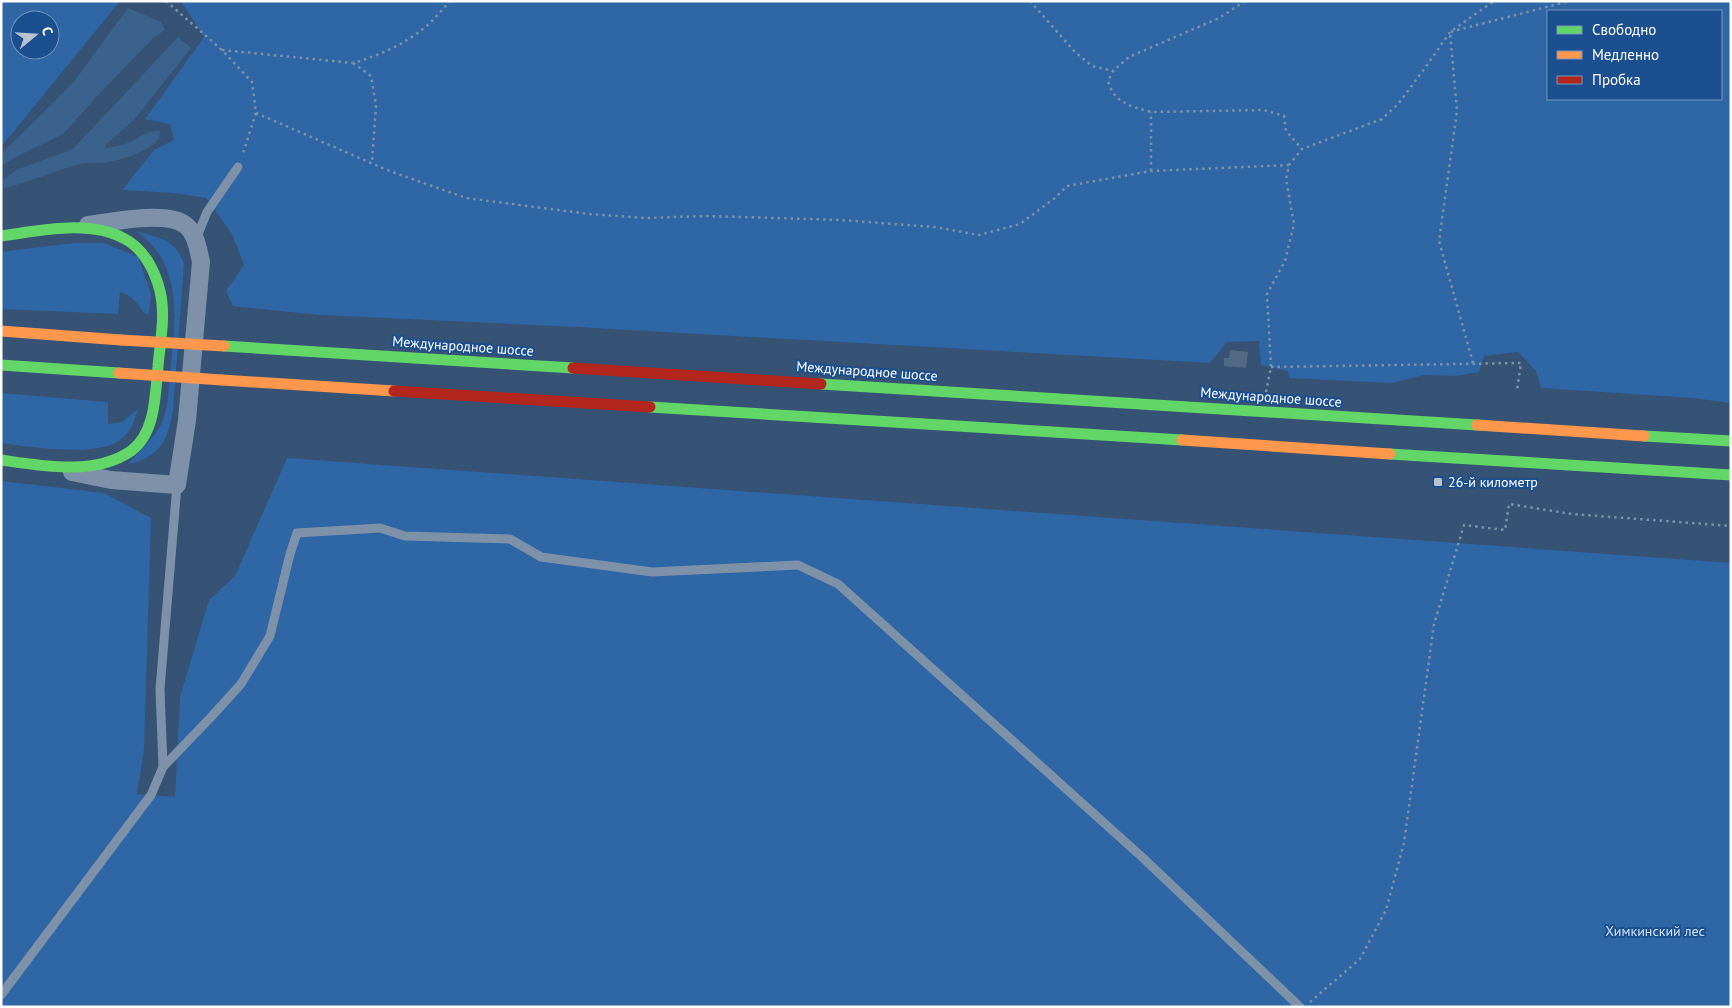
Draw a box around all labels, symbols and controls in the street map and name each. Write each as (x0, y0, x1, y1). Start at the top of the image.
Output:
north arrow (10, 10, 60, 60)
legend (1547, 10, 1722, 100)
text: Свободно (1592, 20, 1656, 39)
text: С (38, 24, 57, 38)
text: Медленно (1592, 45, 1659, 64)
text: Пробка (1592, 70, 1641, 89)
street label: Международное шоссе (392, 332, 534, 360)
street label: Международное шоссе (796, 357, 938, 385)
street label: Международное шоссе (1200, 383, 1342, 411)
place label: 26-й километр (1448, 473, 1538, 491)
marker: 26-й километр (1432, 476, 1444, 488)
park label: Химкинский лес (1605, 922, 1705, 940)

